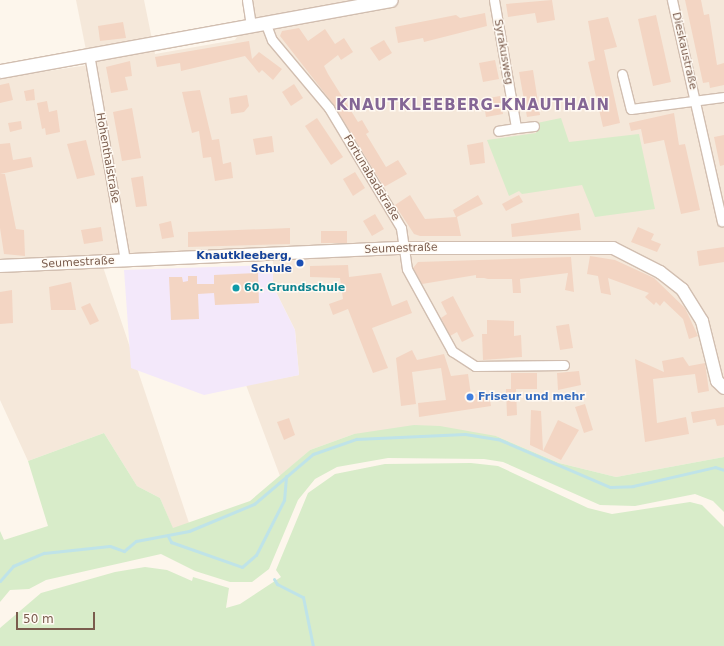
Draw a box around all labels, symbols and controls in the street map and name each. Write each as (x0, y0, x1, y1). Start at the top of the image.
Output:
street label: Dieskaustraße (669, 11, 699, 91)
street label: Syrakusweg (491, 18, 515, 86)
district label: KNAUTKLEEBERG-KNAUTHAIN (336, 97, 610, 115)
street label: Hohenthalstraße (93, 112, 121, 204)
street label: Fortunabadstraße (340, 133, 402, 223)
street label: Seumestraße (364, 241, 438, 257)
place label: Knautkleeberg, Schule (196, 250, 292, 276)
street label: Seumestraße (41, 254, 115, 272)
marker: Knautkleeberg, Schule (295, 258, 305, 268)
place label: 60. Grundschule (244, 281, 345, 295)
marker: 60. Grundschule (231, 283, 241, 293)
place label: Friseur und mehr (478, 390, 585, 404)
marker: Friseur und mehr (465, 392, 475, 402)
scale bar (18, 604, 97, 630)
text: 50 m (23, 612, 54, 626)

